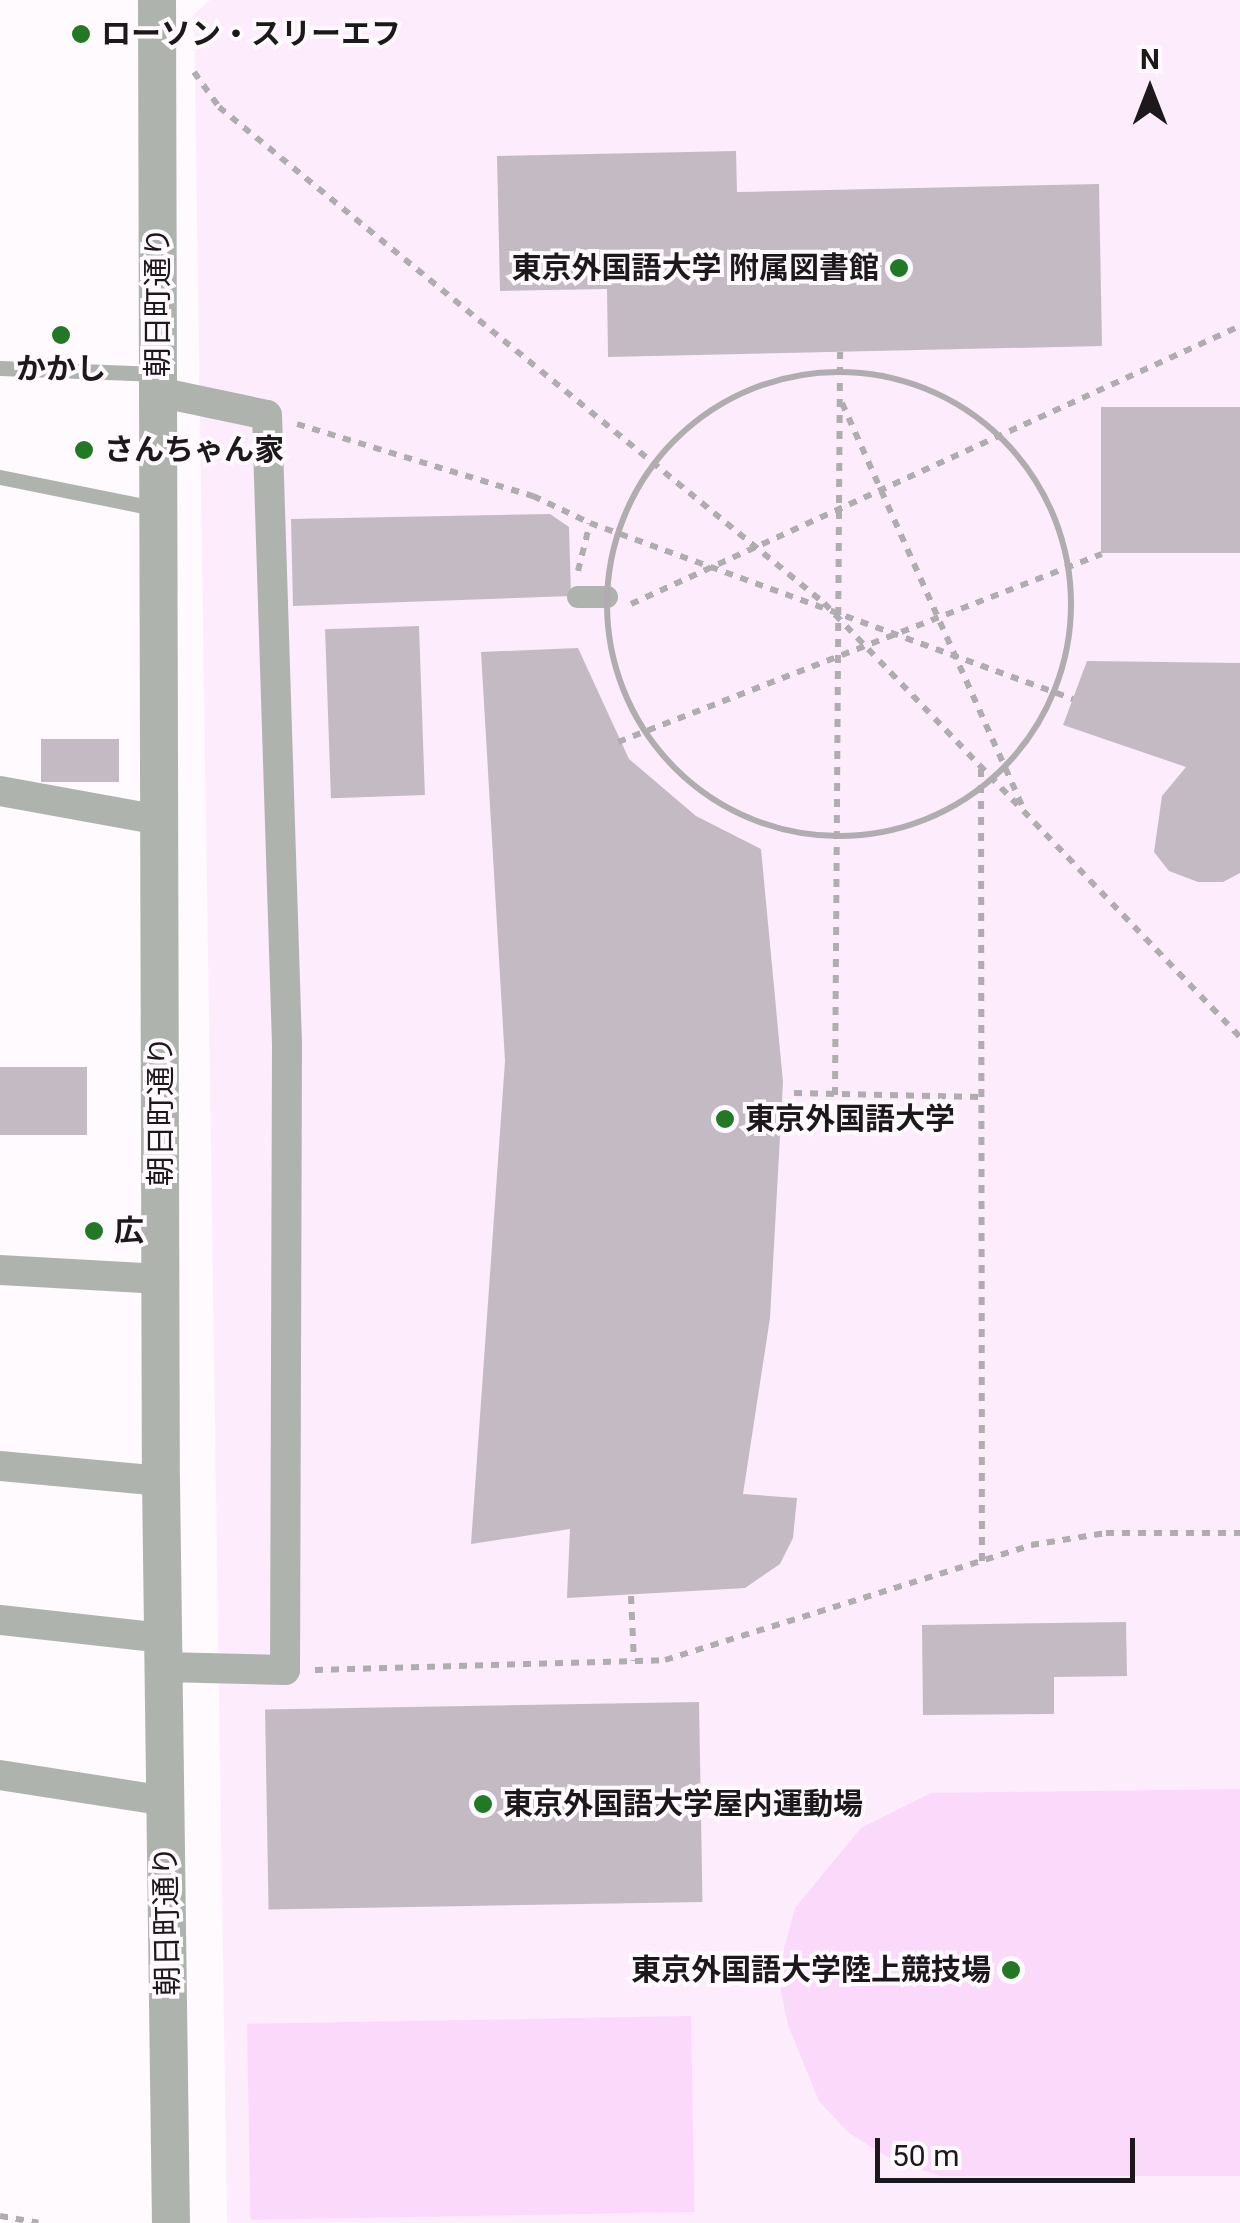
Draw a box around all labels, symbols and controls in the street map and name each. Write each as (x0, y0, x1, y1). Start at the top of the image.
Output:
place label: ローソン・スリーエフ (101, 16, 401, 52)
marker: ローソン・スリーエフ (70, 23, 92, 45)
north arrow (1100, 40, 1200, 140)
text: N (1140, 43, 1160, 76)
street label: 朝日町通り (140, 227, 176, 377)
place label: 東京外国語大学 附属図書館 (512, 250, 879, 286)
marker: 東京外国語大学 附属図書館 (888, 257, 910, 279)
marker: かかし (50, 324, 72, 346)
place label: かかし (16, 351, 106, 387)
place label: さんちゃん家 (104, 432, 284, 468)
marker: さんちゃん家 (73, 439, 95, 461)
street label: 朝日町通り (143, 1036, 179, 1186)
place label: 東京外国語大学 (745, 1101, 955, 1137)
marker: 東京外国語大学 (714, 1108, 736, 1130)
place label: 広 (114, 1213, 144, 1249)
marker: 広 (83, 1220, 105, 1242)
place label: 東京外国語大学屋内運動場 (503, 1786, 863, 1822)
marker: 東京外国語大学屋内運動場 (472, 1793, 494, 1815)
street label: 朝日町通り (148, 1846, 186, 1996)
place label: 東京外国語大学陸上競技場 (631, 1952, 991, 1988)
marker: 東京外国語大学陸上競技場 (1000, 1959, 1022, 1981)
scale bar (880, 2118, 1140, 2180)
text: 50 m (892, 2138, 959, 2173)

